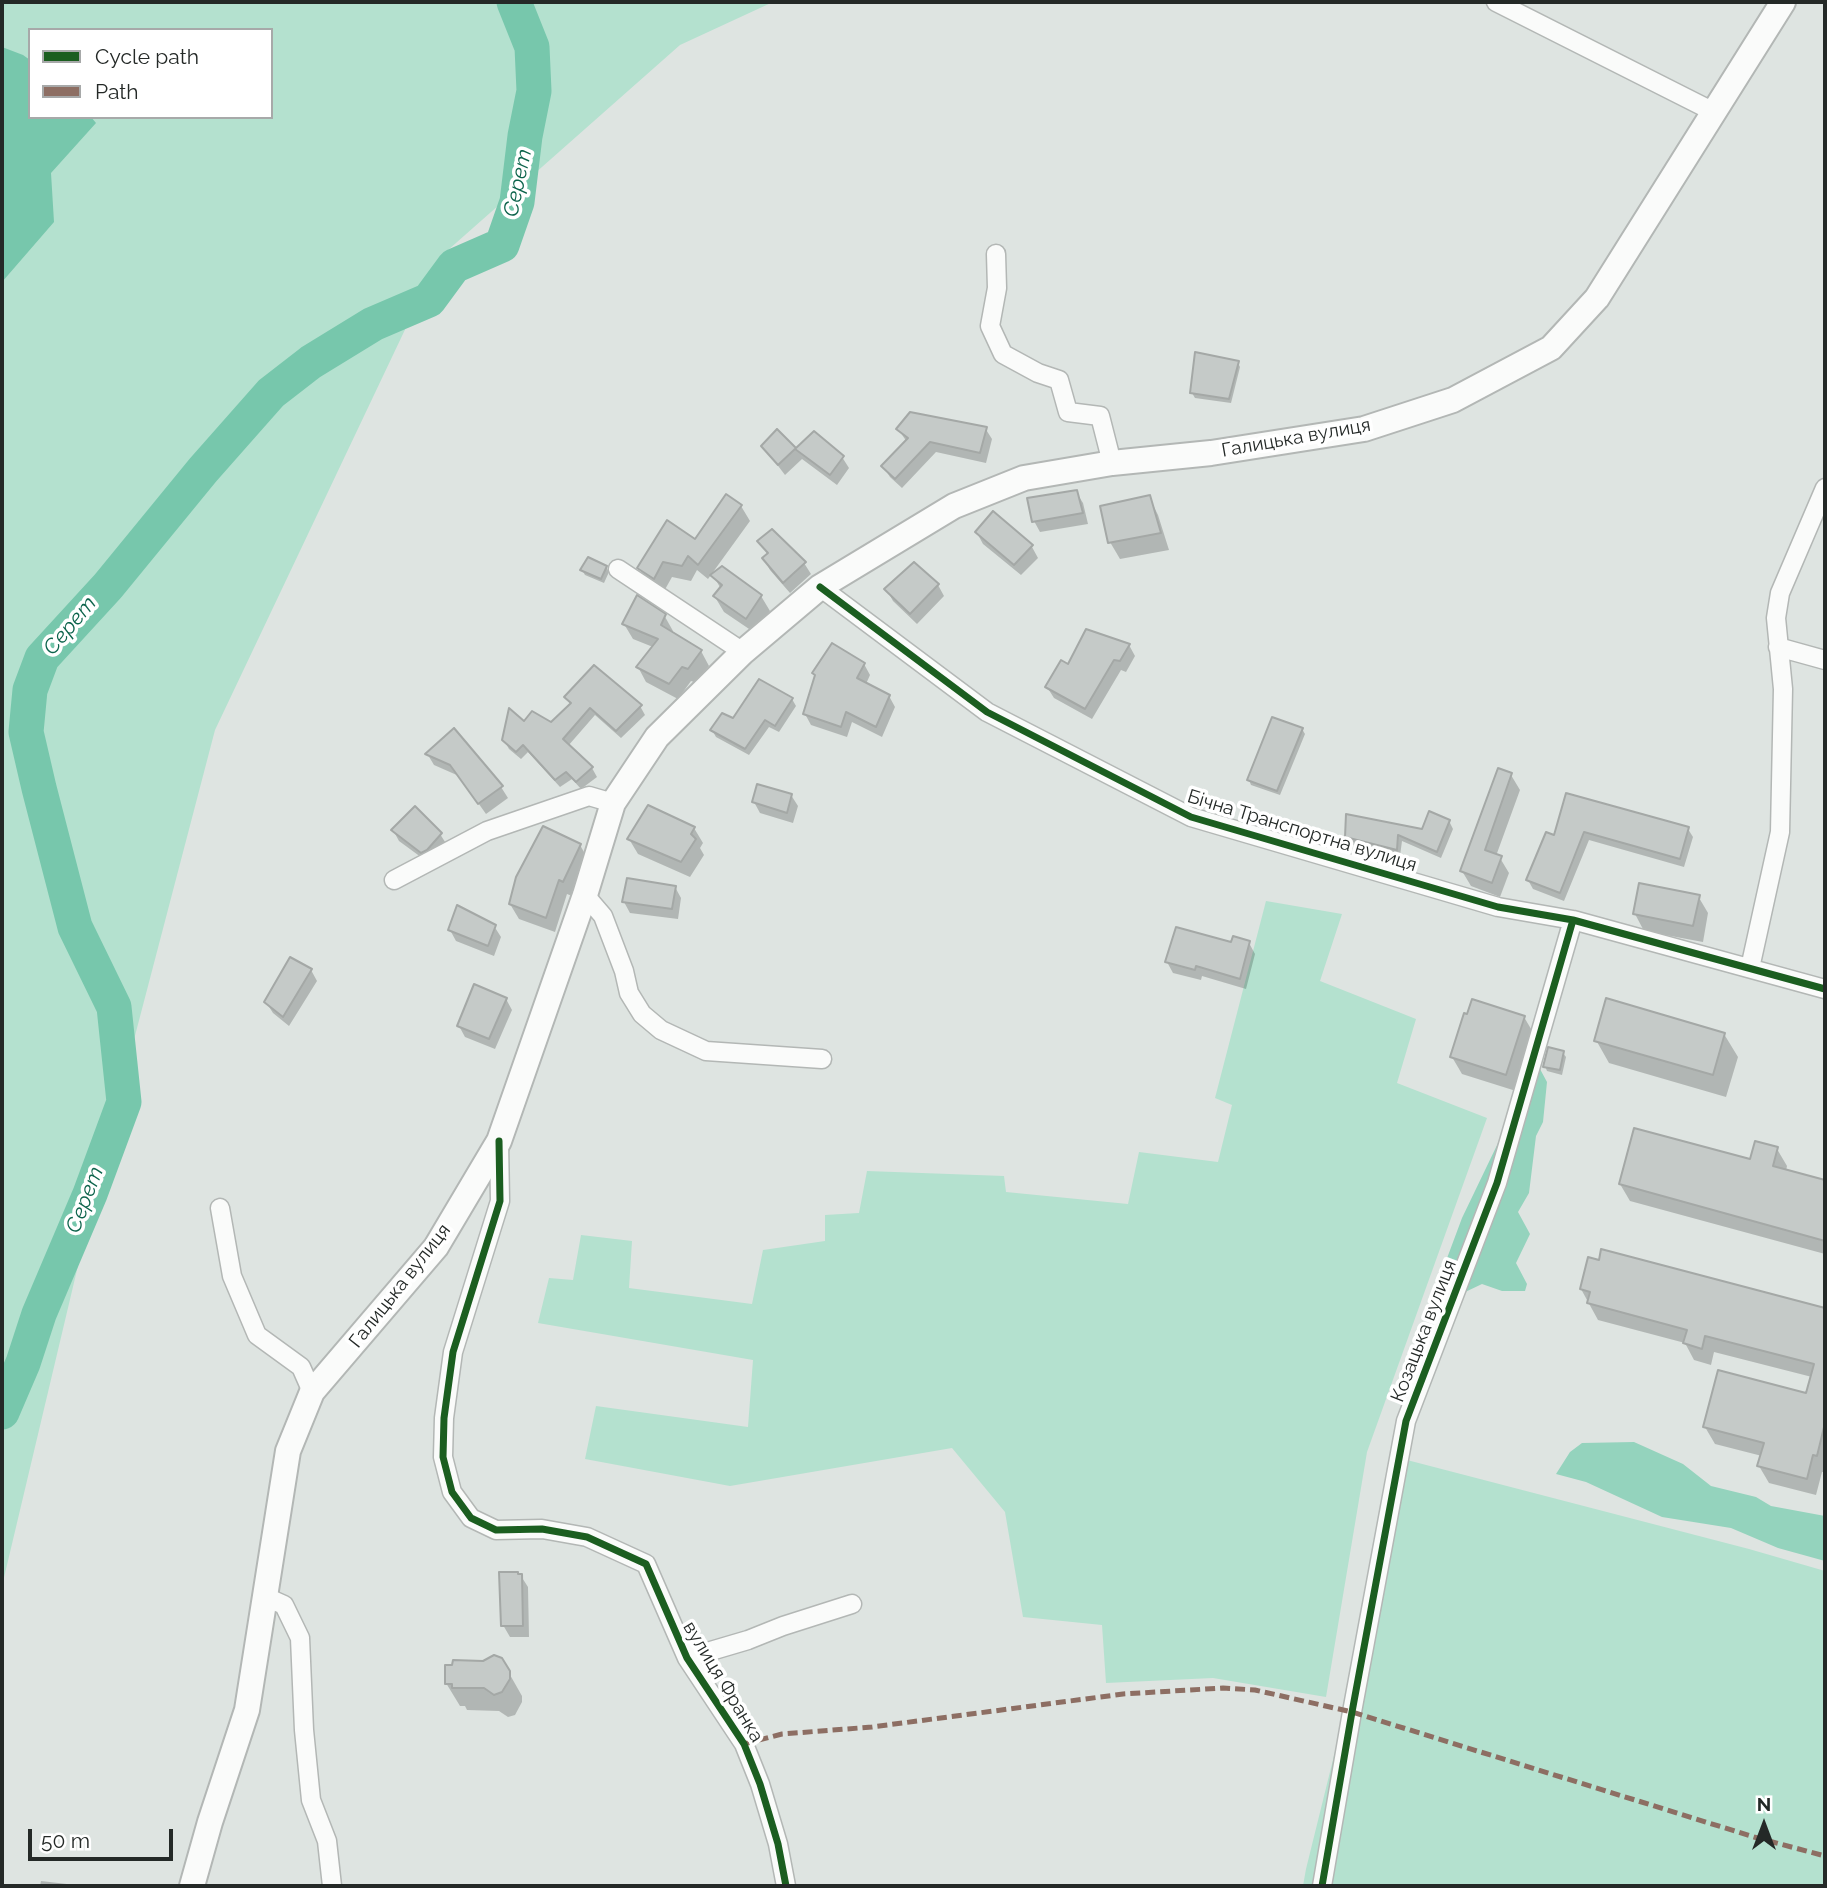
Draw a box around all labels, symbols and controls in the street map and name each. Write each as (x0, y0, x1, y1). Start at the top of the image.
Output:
legend (28, 28, 273, 119)
text: Cycle path (95, 44, 199, 69)
text: Path (95, 79, 139, 104)
water label: Серет (499, 147, 537, 219)
street label: Галицька вулиця (1220, 414, 1372, 462)
water label: Серет (38, 591, 102, 661)
street label: Бічна Транспортна вулиця (1185, 785, 1419, 877)
water label: Серет (61, 1163, 109, 1237)
street label: Галицька вулиця (345, 1219, 455, 1353)
street label: Козацька вулиця (1386, 1257, 1462, 1405)
street label: вулиця Франка (678, 1617, 768, 1747)
north arrow (1729, 1790, 1799, 1860)
text: N (1757, 1793, 1771, 1815)
scale bar (32, 1814, 177, 1858)
text: 50 m (41, 1828, 90, 1853)

